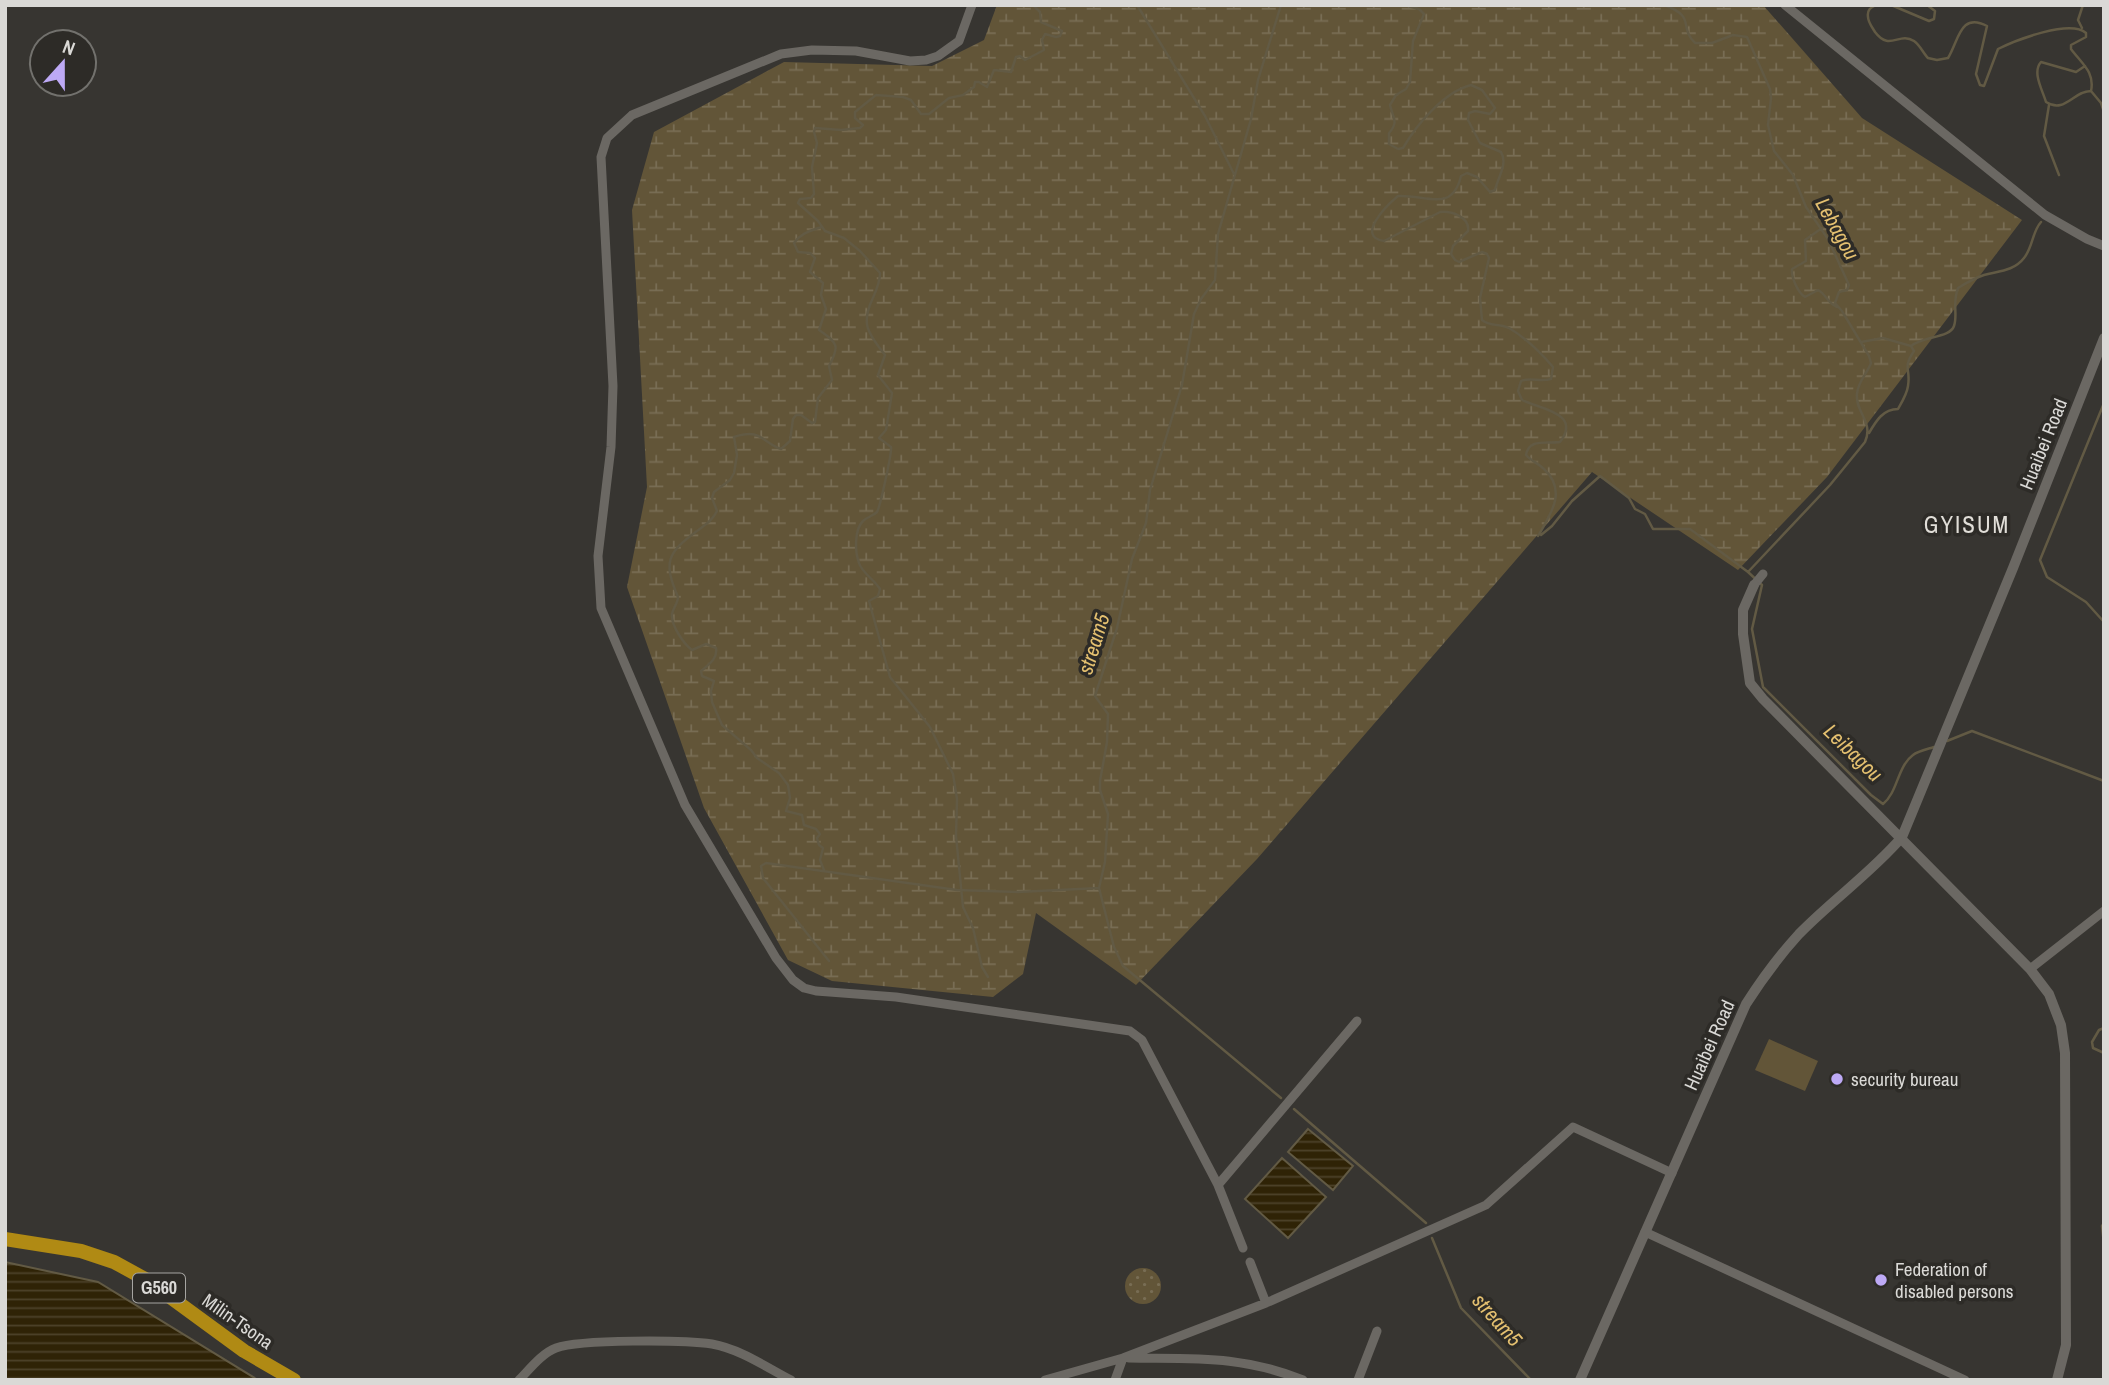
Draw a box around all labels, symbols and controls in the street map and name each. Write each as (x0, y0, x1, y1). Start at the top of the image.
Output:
north arrow (28, 28, 98, 98)
text: N (59, 33, 79, 61)
water label: Lebagou (1809, 192, 1867, 265)
street label: Huaibei Road (2013, 395, 2073, 493)
district label: GYISUM (1924, 509, 2010, 540)
water label: stream5 (1071, 609, 1117, 678)
water label: Leibagou (1817, 717, 1890, 788)
street label: Huaibei Road (1678, 996, 1740, 1094)
place label: security bureau (1851, 1066, 1958, 1092)
marker: security bureau (1829, 1071, 1845, 1087)
place label: Federation of disabled persons (1895, 1256, 2014, 1304)
marker: Federation of disabled persons (1873, 1272, 1889, 1288)
road number: G560 (133, 1274, 185, 1302)
street label: Milin-Tsona (197, 1287, 279, 1355)
water label: stream5 (1466, 1287, 1529, 1353)

